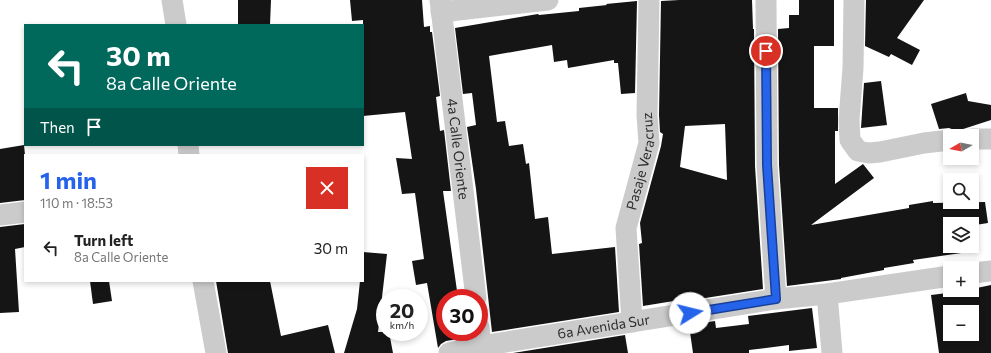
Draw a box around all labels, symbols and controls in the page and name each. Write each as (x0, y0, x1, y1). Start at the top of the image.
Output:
pin (749, 34, 783, 68)
text: 30 m (106, 38, 171, 72)
icon: left (40, 40, 92, 92)
icon: arrive (755, 40, 777, 62)
text: 8a Calle Oriente (106, 72, 237, 94)
street label: 4a Calle Oriente (444, 97, 473, 200)
street label: Pasaje Veracruz (622, 112, 658, 212)
icon: arrive (83, 116, 105, 138)
text: Then (40, 118, 75, 136)
north arrow (943, 129, 979, 165)
map controls (943, 129, 979, 341)
text: 1 min (40, 165, 97, 194)
button: close (306, 167, 348, 209)
button: search (943, 173, 979, 209)
text: 110 m · 18:53 (40, 195, 113, 211)
button: layers (943, 217, 979, 253)
text: Turn left (74, 231, 133, 249)
icon: left (40, 237, 62, 259)
text: 30 m (314, 239, 348, 257)
text: 8a Calle Oriente (74, 249, 168, 265)
button: + (943, 261, 979, 297)
speed limit sign: 30 (436, 289, 488, 341)
position arrow (669, 292, 711, 334)
text: 20 (390, 298, 414, 322)
button: − (943, 305, 979, 341)
street label: 6a Avenida Sur (556, 310, 651, 342)
text: km/h (390, 319, 414, 331)

